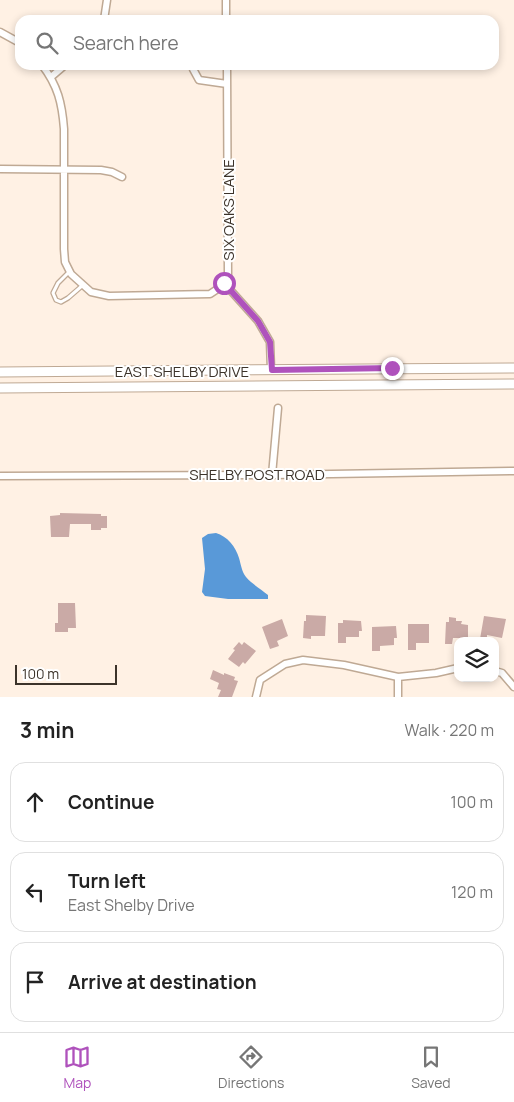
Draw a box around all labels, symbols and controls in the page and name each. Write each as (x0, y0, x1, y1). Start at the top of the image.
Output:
search box (15, 15, 499, 70)
icon: search (33, 29, 61, 57)
text: Search here (73, 30, 179, 56)
street label: SIX OAKS LANE (218, 159, 239, 261)
route start (213, 272, 236, 295)
route end (381, 357, 404, 380)
street label: EAST SHELBY DRIVE (115, 361, 249, 382)
street label: SHELBY POST ROAD (189, 464, 325, 485)
map controls (454, 637, 499, 682)
button: layers (454, 637, 499, 682)
scale bar (15, 662, 118, 685)
text: 100 m (22, 664, 59, 683)
text: 3 min (20, 716, 74, 744)
text: Walk · 220 m (404, 719, 494, 741)
icon: ahead (21, 788, 49, 816)
text: Continue (68, 789, 154, 815)
text: 100 m (450, 791, 493, 813)
text: Turn left (68, 868, 146, 894)
icon: left (21, 878, 49, 906)
text: 120 m (451, 881, 493, 903)
text: East Shelby Drive (68, 894, 195, 916)
icon: arrive (21, 968, 49, 996)
text: Arrive at destination (68, 969, 257, 995)
tab: Map (63, 1043, 91, 1092)
tab: Directions (218, 1043, 284, 1092)
tab: Saved (411, 1043, 451, 1092)

